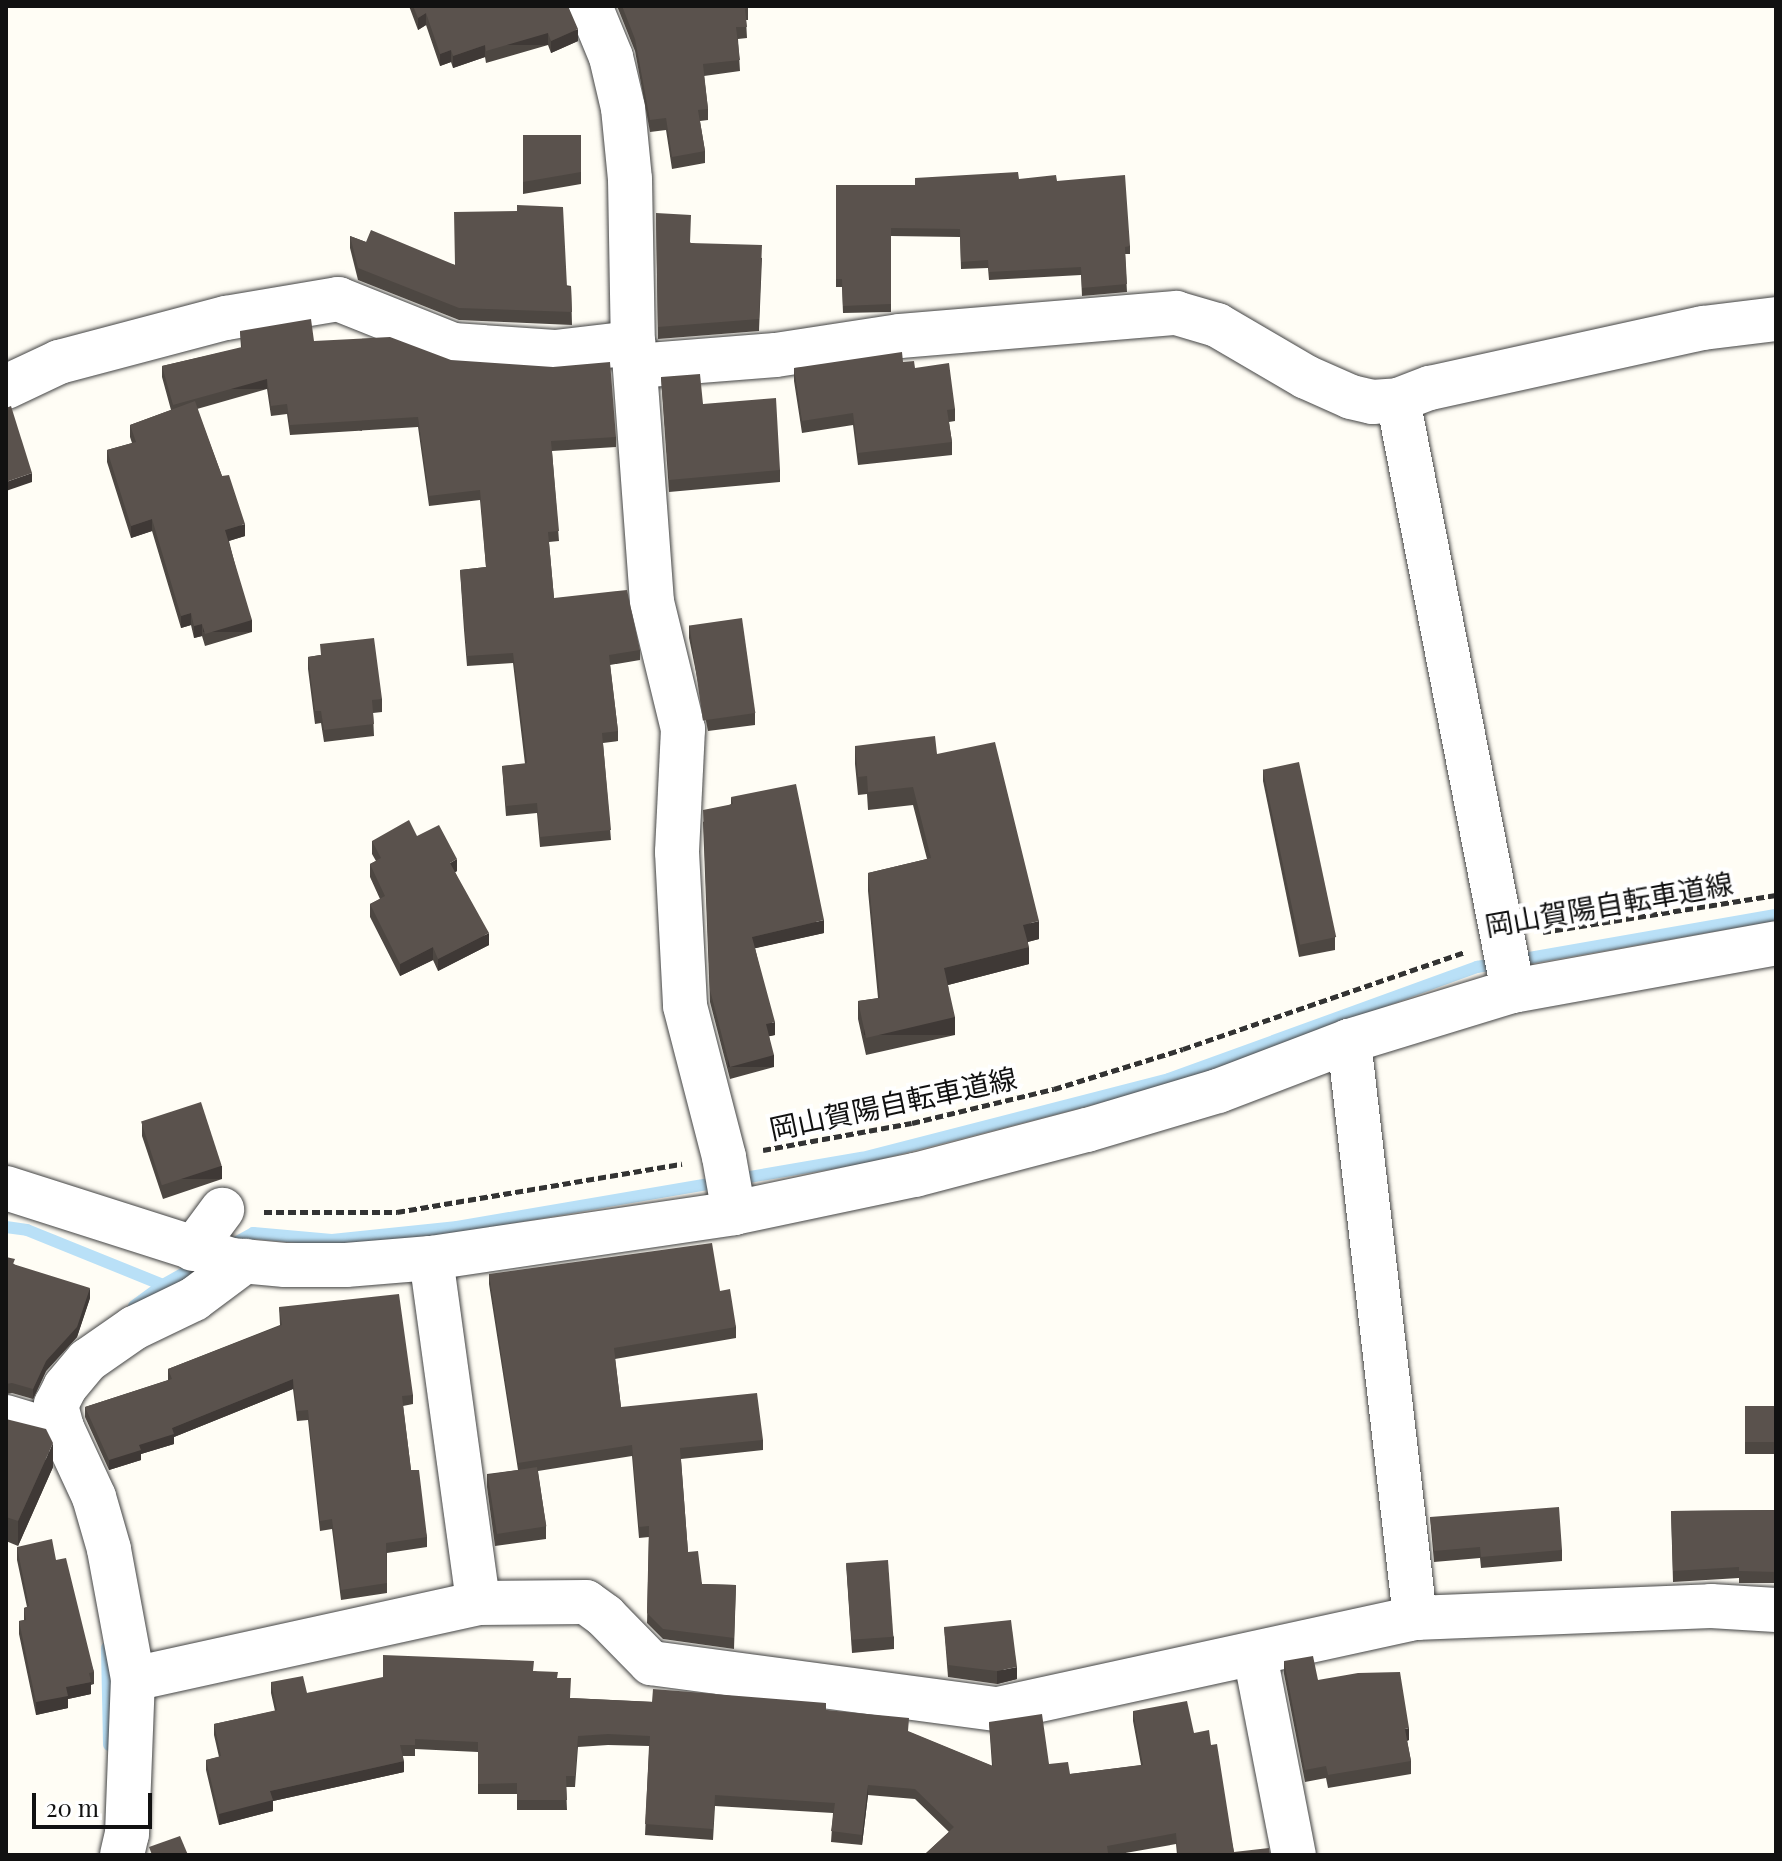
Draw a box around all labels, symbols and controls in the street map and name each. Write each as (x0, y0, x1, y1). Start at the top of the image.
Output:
street label: 岡山賀陽自転車道線 (1482, 866, 1736, 942)
street label: 岡山賀陽自転車道線 (766, 1060, 1020, 1146)
scale bar (36, 1777, 156, 1827)
text: 20 m (46, 1791, 99, 1823)

